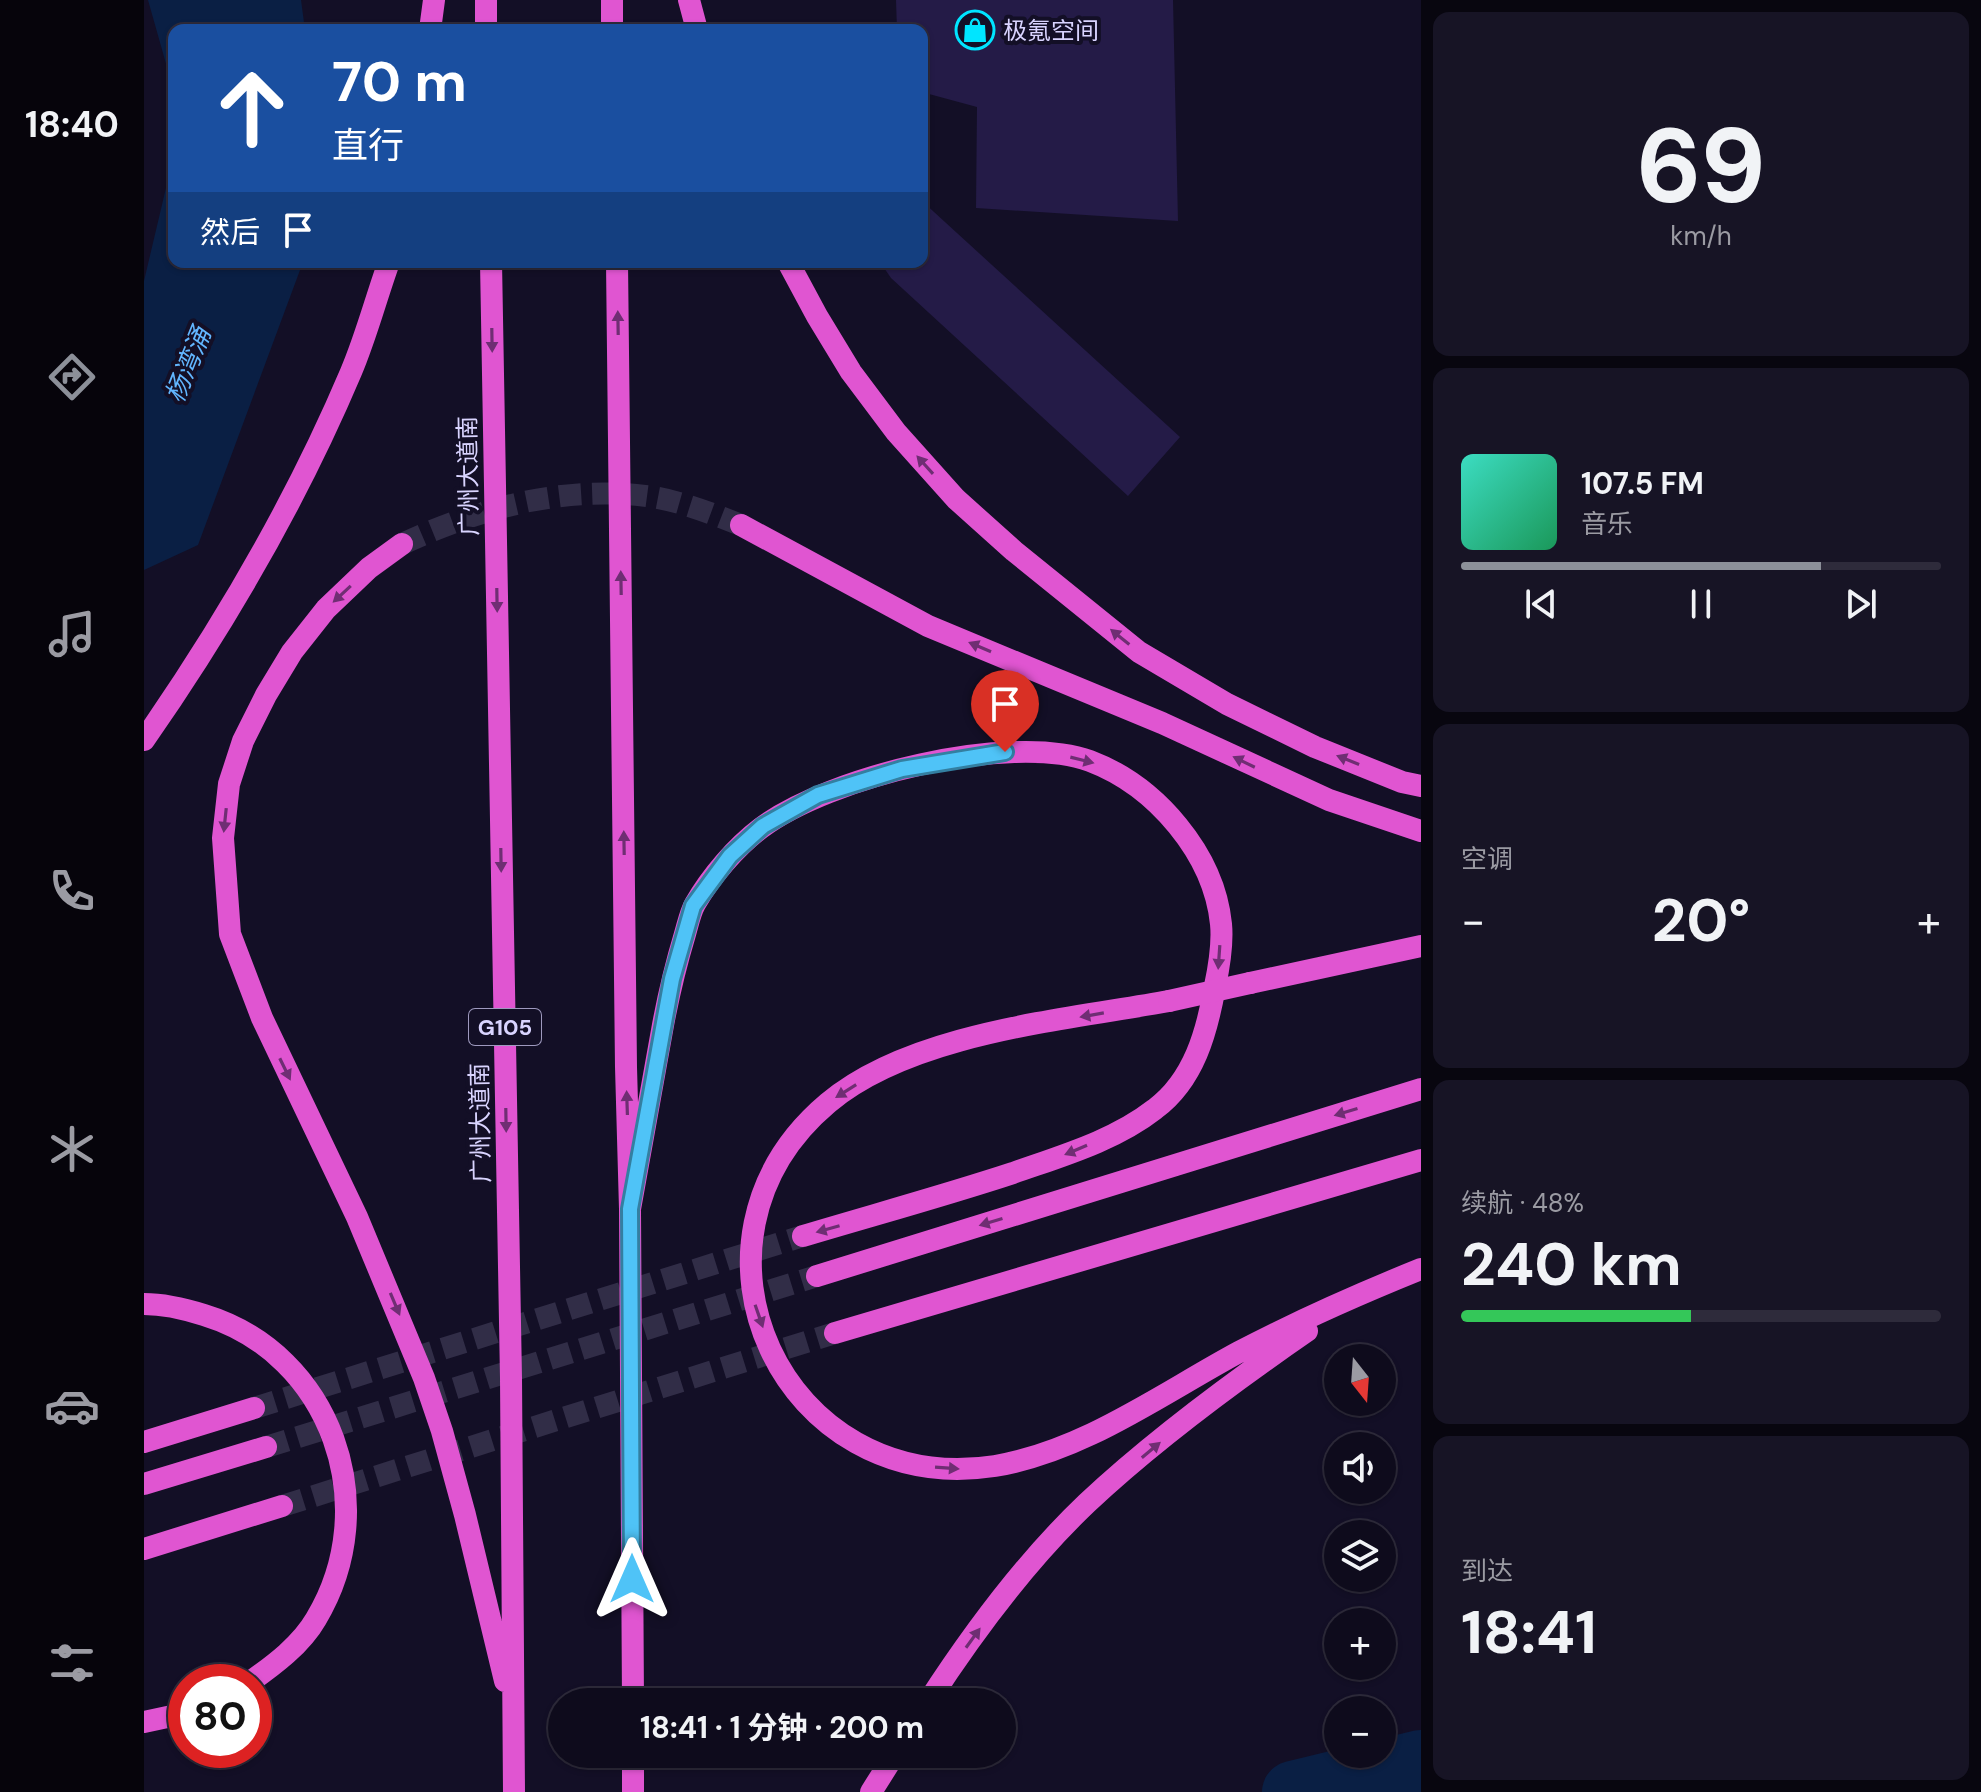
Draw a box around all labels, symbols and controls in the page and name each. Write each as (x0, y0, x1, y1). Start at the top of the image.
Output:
shop icon: 极氪空间 (954, 9, 996, 51)
place label: 极氪空间 (1003, 15, 1099, 46)
text: 70 m (332, 45, 467, 118)
icon: ahead (200, 56, 304, 160)
text: 69 (1636, 99, 1766, 234)
text: 18:40 (25, 101, 119, 148)
text: 直行 (332, 122, 404, 169)
icon: arrive (276, 208, 320, 252)
text: 然后 (200, 213, 260, 252)
text: km/h (1670, 219, 1732, 253)
one-way arrow (612, 310, 624, 335)
water label: 杨湾涌 (158, 320, 219, 408)
one-way arrow (486, 328, 498, 353)
icon: directions (44, 349, 100, 405)
street label: 广州大道南 (451, 416, 485, 536)
one-way arrow (917, 455, 935, 474)
text: 107.5 FM (1581, 464, 1704, 503)
text: 音乐 (1581, 507, 1633, 541)
one-way arrow (615, 570, 627, 595)
icon: previous (1519, 582, 1563, 626)
icon: pause (1679, 582, 1723, 626)
icon: next (1839, 582, 1883, 626)
one-way arrow (333, 584, 352, 602)
one-way arrow (490, 588, 503, 613)
icon: music (44, 606, 100, 662)
one-way arrow (1109, 628, 1130, 645)
one-way arrow (968, 641, 992, 654)
pin (971, 670, 1039, 752)
icon: arrive (983, 682, 1027, 726)
one-way arrow (1336, 753, 1360, 766)
one-way arrow (1070, 755, 1095, 767)
one-way arrow (1233, 755, 1256, 769)
one-way arrow (219, 808, 232, 833)
one-way arrow (617, 830, 630, 855)
text: 空调 (1461, 842, 1513, 876)
one-way arrow (495, 848, 508, 873)
icon: phone (44, 863, 100, 919)
text: 20° (1652, 881, 1750, 960)
text: − (1461, 892, 1485, 950)
text: + (1917, 892, 1941, 950)
one-way arrow (1212, 945, 1225, 970)
road number: G105 (469, 1009, 541, 1045)
one-way arrow (1079, 1010, 1104, 1022)
one-way arrow (278, 1057, 292, 1080)
street label: 广州大道南 (463, 1063, 497, 1183)
one-way arrow (835, 1083, 857, 1097)
one-way arrow (620, 1090, 633, 1115)
one-way arrow (1334, 1106, 1358, 1119)
one-way arrow (500, 1108, 513, 1133)
icon: climate (44, 1121, 100, 1177)
one-way arrow (1064, 1144, 1088, 1157)
text: 续航 · 48% (1461, 1186, 1584, 1220)
one-way arrow (979, 1216, 1003, 1229)
one-way arrow (815, 1223, 840, 1235)
text: 240 km (1461, 1225, 1682, 1304)
one-way arrow (388, 1293, 401, 1316)
one-way arrow (753, 1304, 765, 1328)
north arrow (1324, 1344, 1396, 1416)
map controls (1324, 1344, 1396, 1768)
icon: car (44, 1378, 100, 1434)
button: sound (1324, 1432, 1396, 1504)
one-way arrow (1140, 1442, 1160, 1459)
one-way arrow (935, 1461, 960, 1474)
button: layers (1324, 1520, 1396, 1592)
position arrow (590, 1537, 674, 1621)
text: 到达 (1461, 1554, 1513, 1588)
text: 18:41 (1461, 1593, 1597, 1672)
button: + (1324, 1608, 1396, 1680)
one-way arrow (965, 1627, 981, 1649)
icon: filters (44, 1635, 100, 1691)
speed limit sign: 80 (168, 1664, 272, 1768)
button: − (1324, 1696, 1396, 1768)
text: 18:41 · 1 分钟 · 200 m (640, 1708, 924, 1747)

